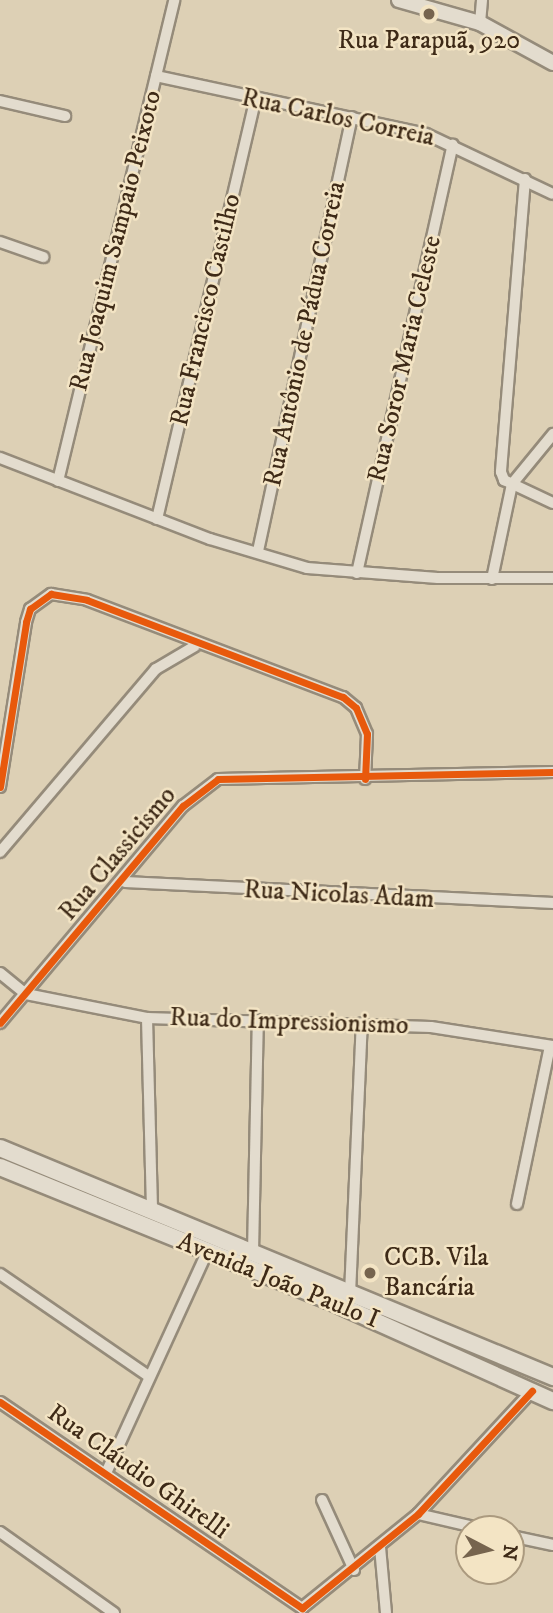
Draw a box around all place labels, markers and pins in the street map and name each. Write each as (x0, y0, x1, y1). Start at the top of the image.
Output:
marker: Rua Parapuã, 920 (421, 6, 437, 22)
place label: Rua Parapuã, 920 (338, 25, 520, 57)
place label: CCB. Vila Bancária (384, 1242, 489, 1304)
marker: CCB. Vila Bancária (362, 1265, 378, 1281)

